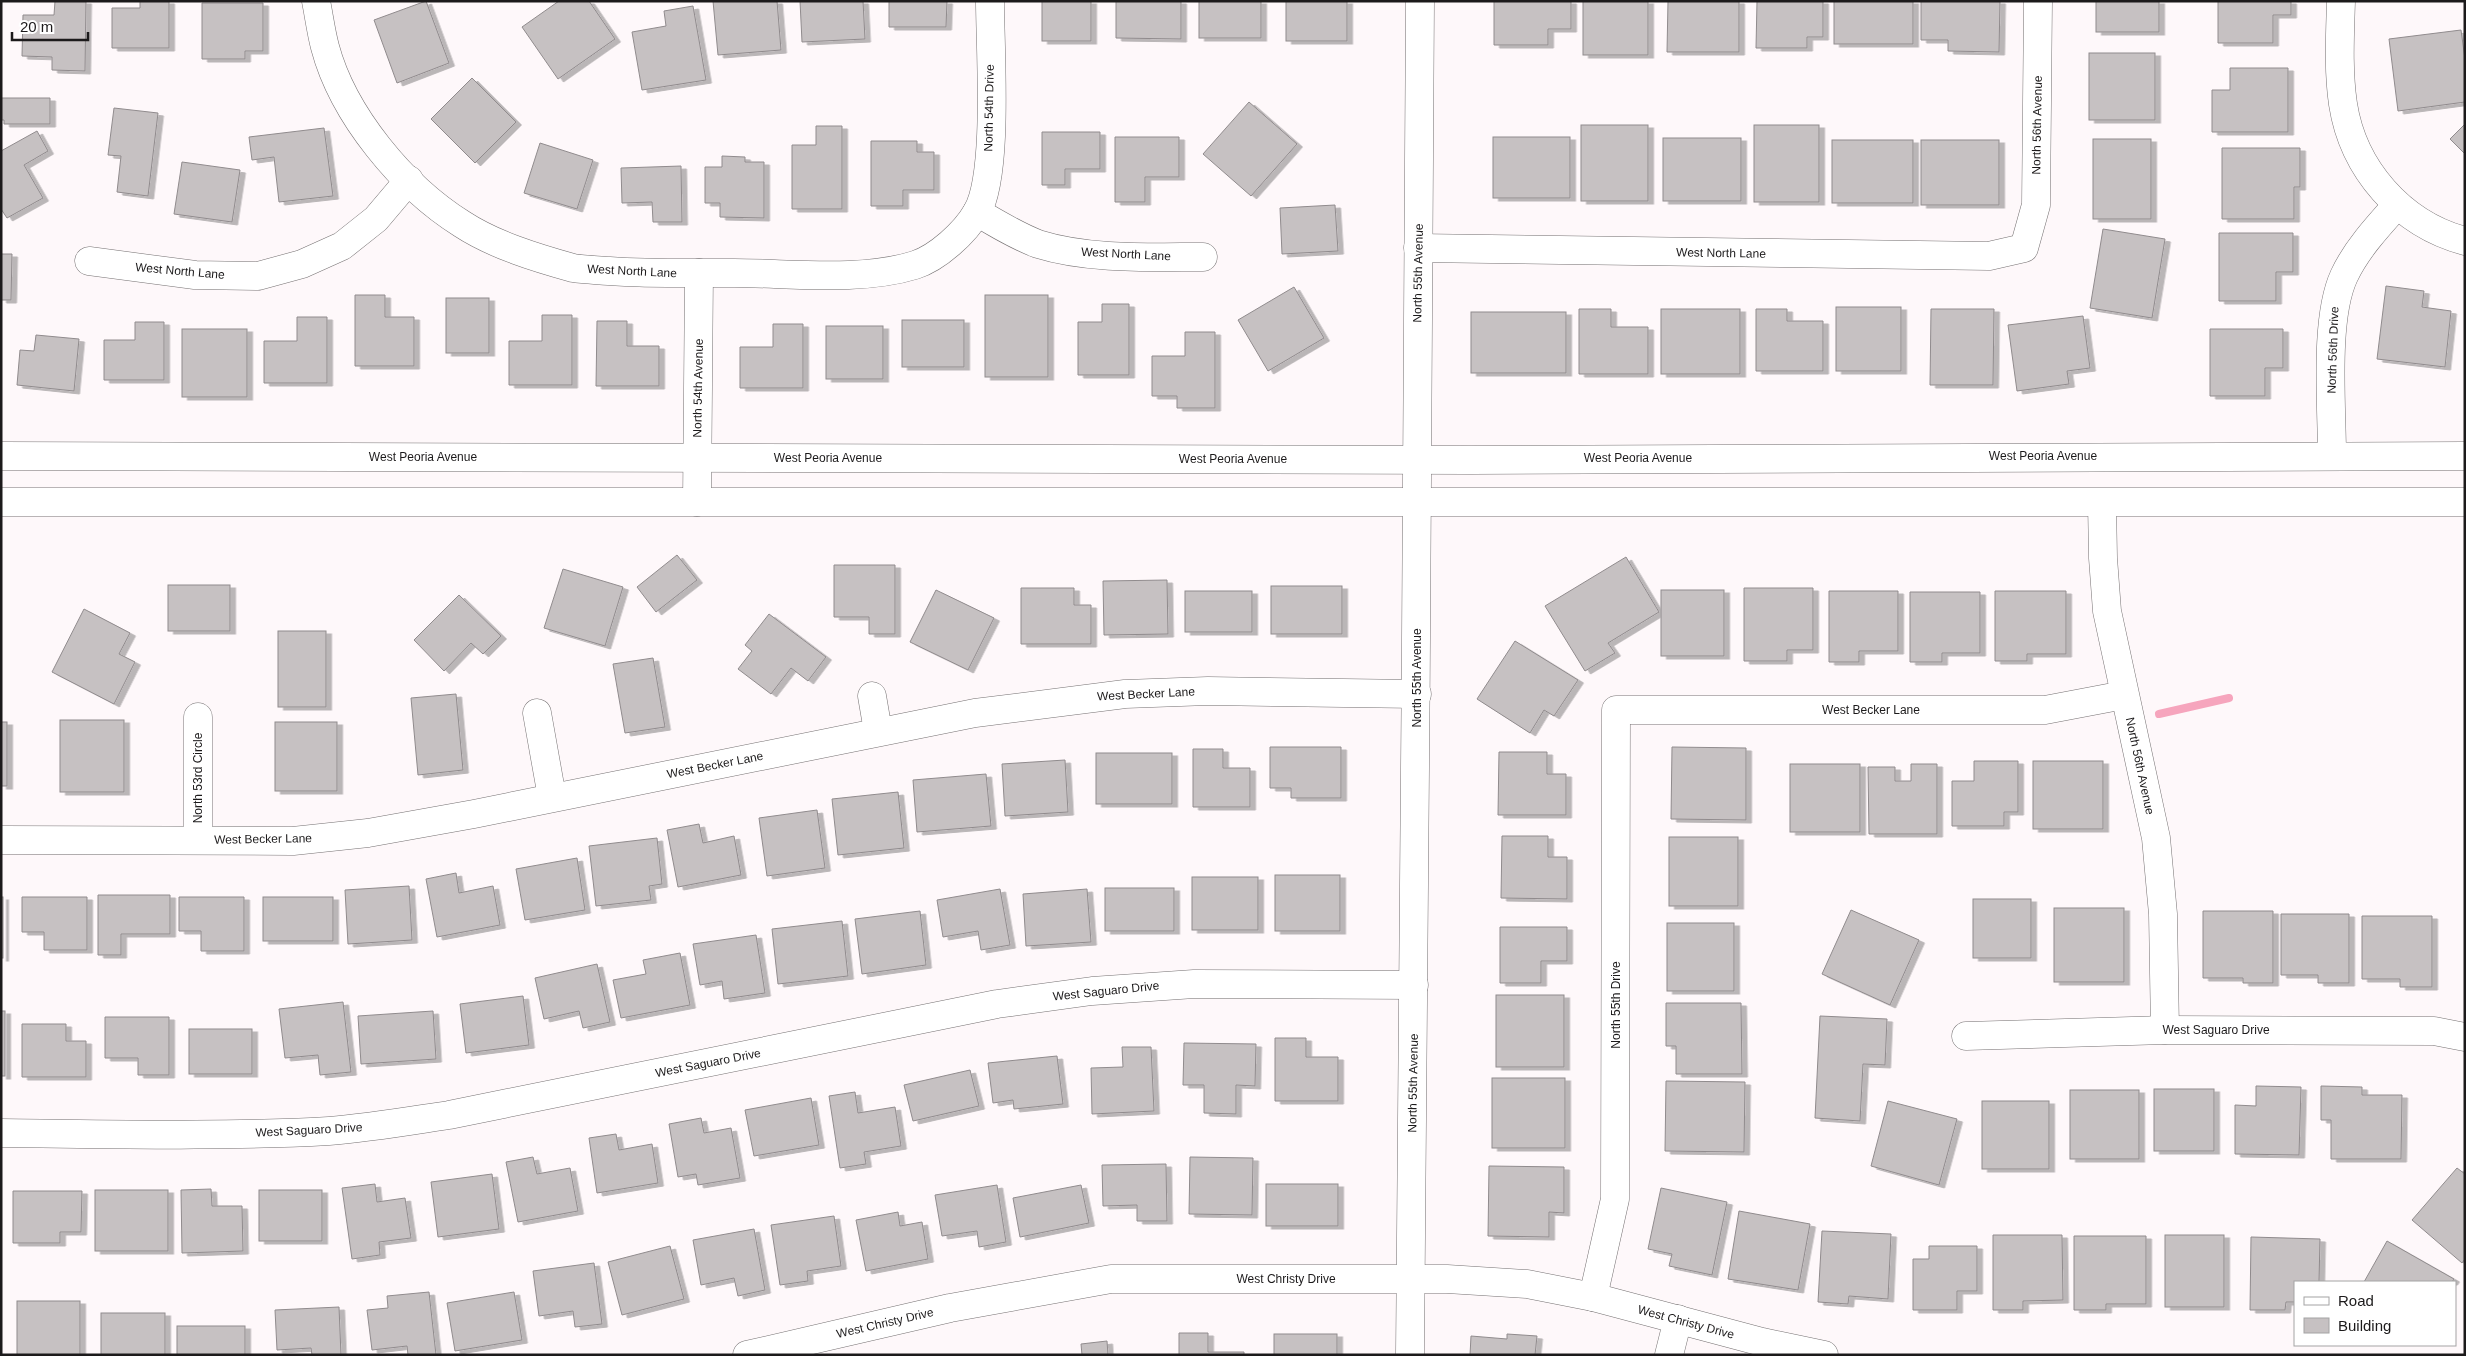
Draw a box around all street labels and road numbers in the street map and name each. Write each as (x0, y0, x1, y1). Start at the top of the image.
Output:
street label: North 54th Drive (981, 64, 997, 152)
street label: North 56th Avenue (2029, 75, 2045, 175)
street label: North 55th Avenue (1410, 223, 1426, 323)
street label: West North Lane (1081, 245, 1172, 263)
street label: West North Lane (1676, 245, 1766, 261)
street label: West North Lane (135, 260, 226, 282)
street label: West North Lane (587, 262, 678, 280)
street label: North 56th Drive (2324, 306, 2342, 394)
street label: North 54th Avenue (690, 338, 706, 438)
street label: West Peoria Avenue (1989, 449, 2097, 463)
street label: West Peoria Avenue (369, 450, 477, 464)
street label: West Peoria Avenue (774, 451, 882, 465)
street label: West Peoria Avenue (1584, 451, 1692, 465)
street label: West Peoria Avenue (1179, 452, 1287, 466)
street label: North 55th Avenue (1410, 628, 1424, 728)
street label: West Becker Lane (1097, 684, 1196, 704)
street label: West Becker Lane (1822, 703, 1920, 717)
street label: North 56th Avenue (2123, 716, 2157, 816)
street label: North 53rd Circle (191, 732, 205, 823)
street label: West Becker Lane (666, 749, 765, 781)
street label: West Becker Lane (214, 831, 312, 847)
street label: North 55th Drive (1609, 961, 1623, 1049)
street label: West Saguaro Drive (1052, 978, 1160, 1004)
street label: West Saguaro Drive (2162, 1023, 2270, 1037)
street label: North 55th Avenue (1405, 1033, 1421, 1133)
street label: West Saguaro Drive (654, 1046, 762, 1080)
street label: West Saguaro Drive (255, 1120, 363, 1140)
street label: West Christy Drive (1236, 1272, 1336, 1286)
street label: West Christy Drive (1636, 1302, 1736, 1342)
street label: West Christy Drive (835, 1305, 935, 1341)

